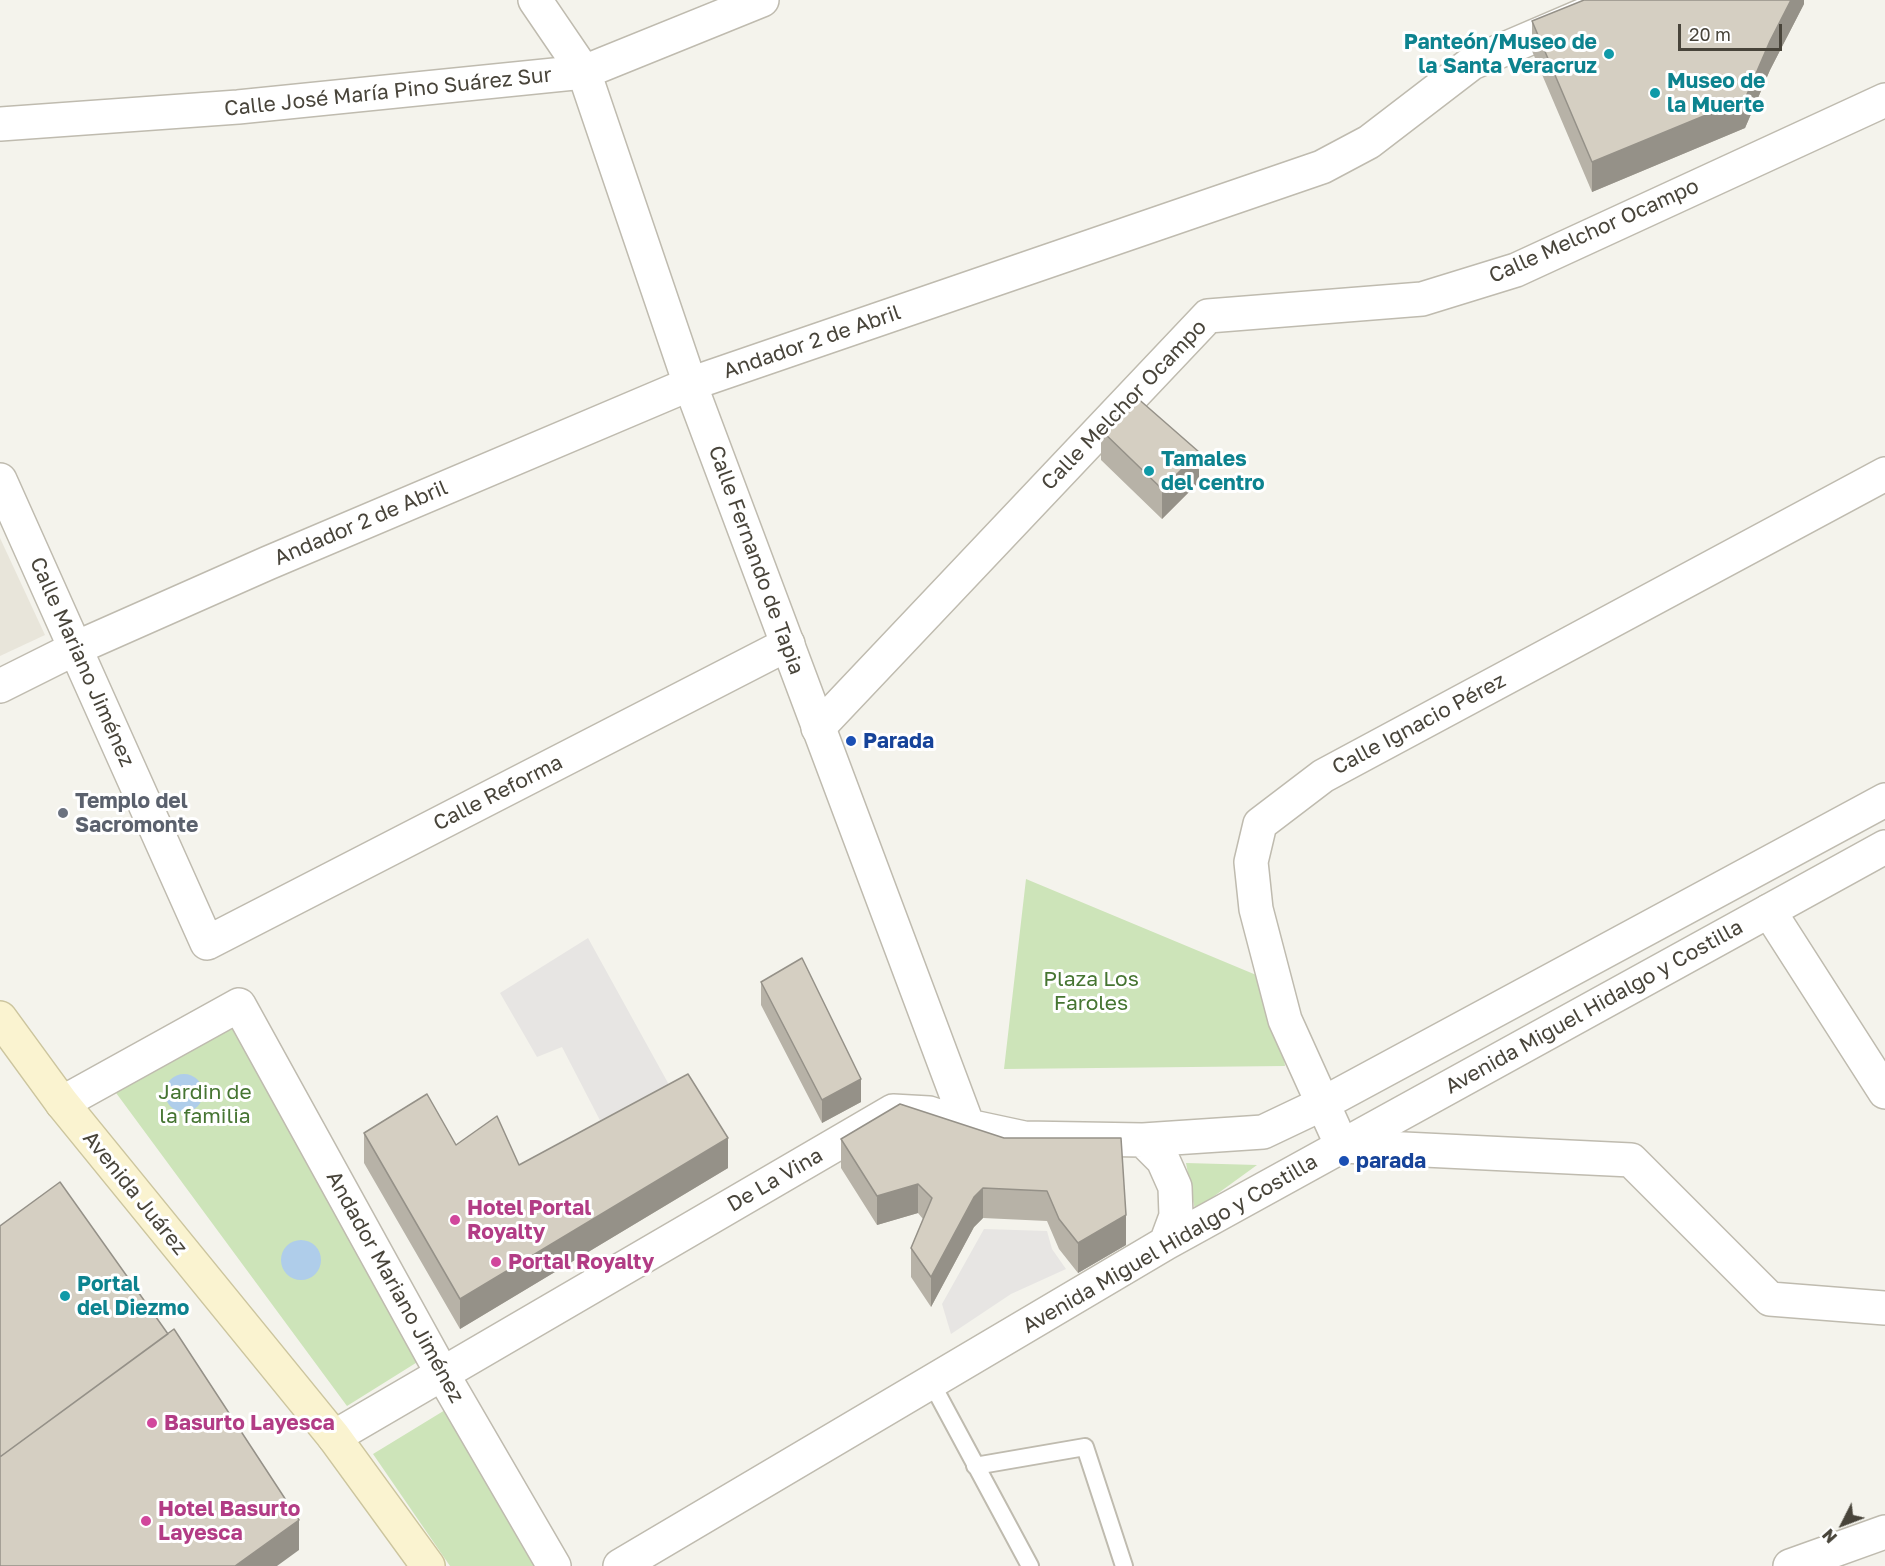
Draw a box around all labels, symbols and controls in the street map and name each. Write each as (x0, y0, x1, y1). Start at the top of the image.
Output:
scale bar (1681, 12, 1784, 50)
text: 20 m (1689, 23, 1731, 45)
place label: Panteón/Museo de la Santa Veracruz (1404, 29, 1597, 79)
marker: Panteón/Museo de la Santa Veracruz (1602, 47, 1616, 61)
street label: Calle José María Pino Suárez Sur (223, 62, 553, 122)
place label: Museo de la Muerte (1667, 68, 1765, 118)
marker: Museo de la Muerte (1648, 86, 1662, 100)
street label: Calle Melchor Ocampo (1485, 173, 1703, 289)
street label: Andador 2 de Abril (720, 300, 904, 384)
street label: Calle Melchor Ocampo (1036, 315, 1212, 495)
street label: Calle Fernando de Tapia (703, 442, 809, 678)
place label: Tamales del centro (1161, 446, 1265, 496)
marker: Tamales del centro (1142, 464, 1156, 478)
street label: Andador 2 de Abril (270, 475, 452, 571)
street label: Calle Mariano Jiménez (24, 553, 140, 771)
street label: Calle Ignacio Pérez (1328, 668, 1510, 780)
place label: Parada (863, 728, 934, 754)
marker: Parada (844, 734, 858, 748)
street label: Calle Reforma (429, 750, 567, 836)
place label: Templo del Sacromonte (75, 788, 198, 838)
marker: Templo del Sacromonte (56, 806, 70, 820)
street label: Avenida Miguel Hidalgo y Costilla (1441, 914, 1747, 1100)
park label: Plaza Los Faroles (1043, 966, 1139, 1016)
park label: Jardin de la familia (158, 1079, 252, 1129)
street label: Avenida Juárez (77, 1126, 193, 1260)
street label: De La Vina (723, 1143, 827, 1217)
place label: parada (1356, 1148, 1426, 1174)
street label: Avenida Miguel Hidalgo y Costilla (1018, 1149, 1322, 1339)
marker: parada (1337, 1154, 1351, 1168)
street label: Andador Mariano Jiménez (321, 1167, 469, 1407)
place label: Hotel Portal Royalty (467, 1195, 591, 1245)
marker: Hotel Portal Royalty (448, 1213, 462, 1227)
place label: Portal Royalty (508, 1249, 654, 1275)
marker: Portal Royalty (489, 1255, 503, 1269)
place label: Portal del Diezmo (77, 1271, 189, 1321)
marker: Portal del Diezmo (58, 1289, 72, 1303)
place label: Basurto Layesca (164, 1410, 335, 1436)
marker: Basurto Layesca (145, 1416, 159, 1430)
north arrow (1813, 1494, 1873, 1554)
place label: Hotel Basurto Layesca (158, 1496, 300, 1546)
marker: Hotel Basurto Layesca (139, 1514, 153, 1528)
text: N (1818, 1525, 1841, 1547)

